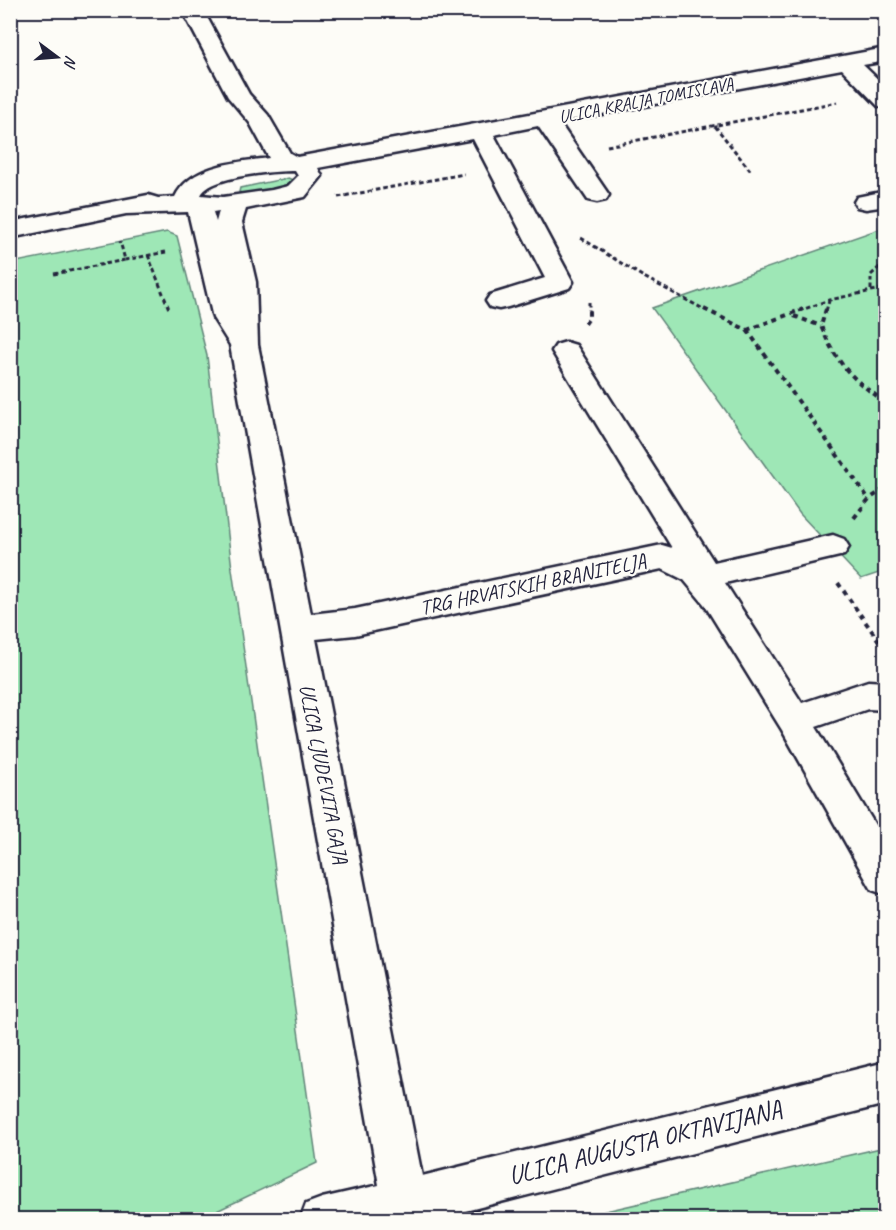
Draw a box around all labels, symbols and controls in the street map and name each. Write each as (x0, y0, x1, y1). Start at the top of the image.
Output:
north arrow (27, 27, 87, 87)
text: N (59, 53, 81, 71)
street label: ULICA KRALJA TOMISLAVA (557, 72, 736, 128)
street label: TRG HRVATSKIH BRANITELJA (418, 547, 649, 621)
street label: ULICA LJUDEVITA GAJA (294, 682, 354, 866)
street label: ULICA AUGUSTA OKTAVIJANA (505, 1092, 786, 1192)

